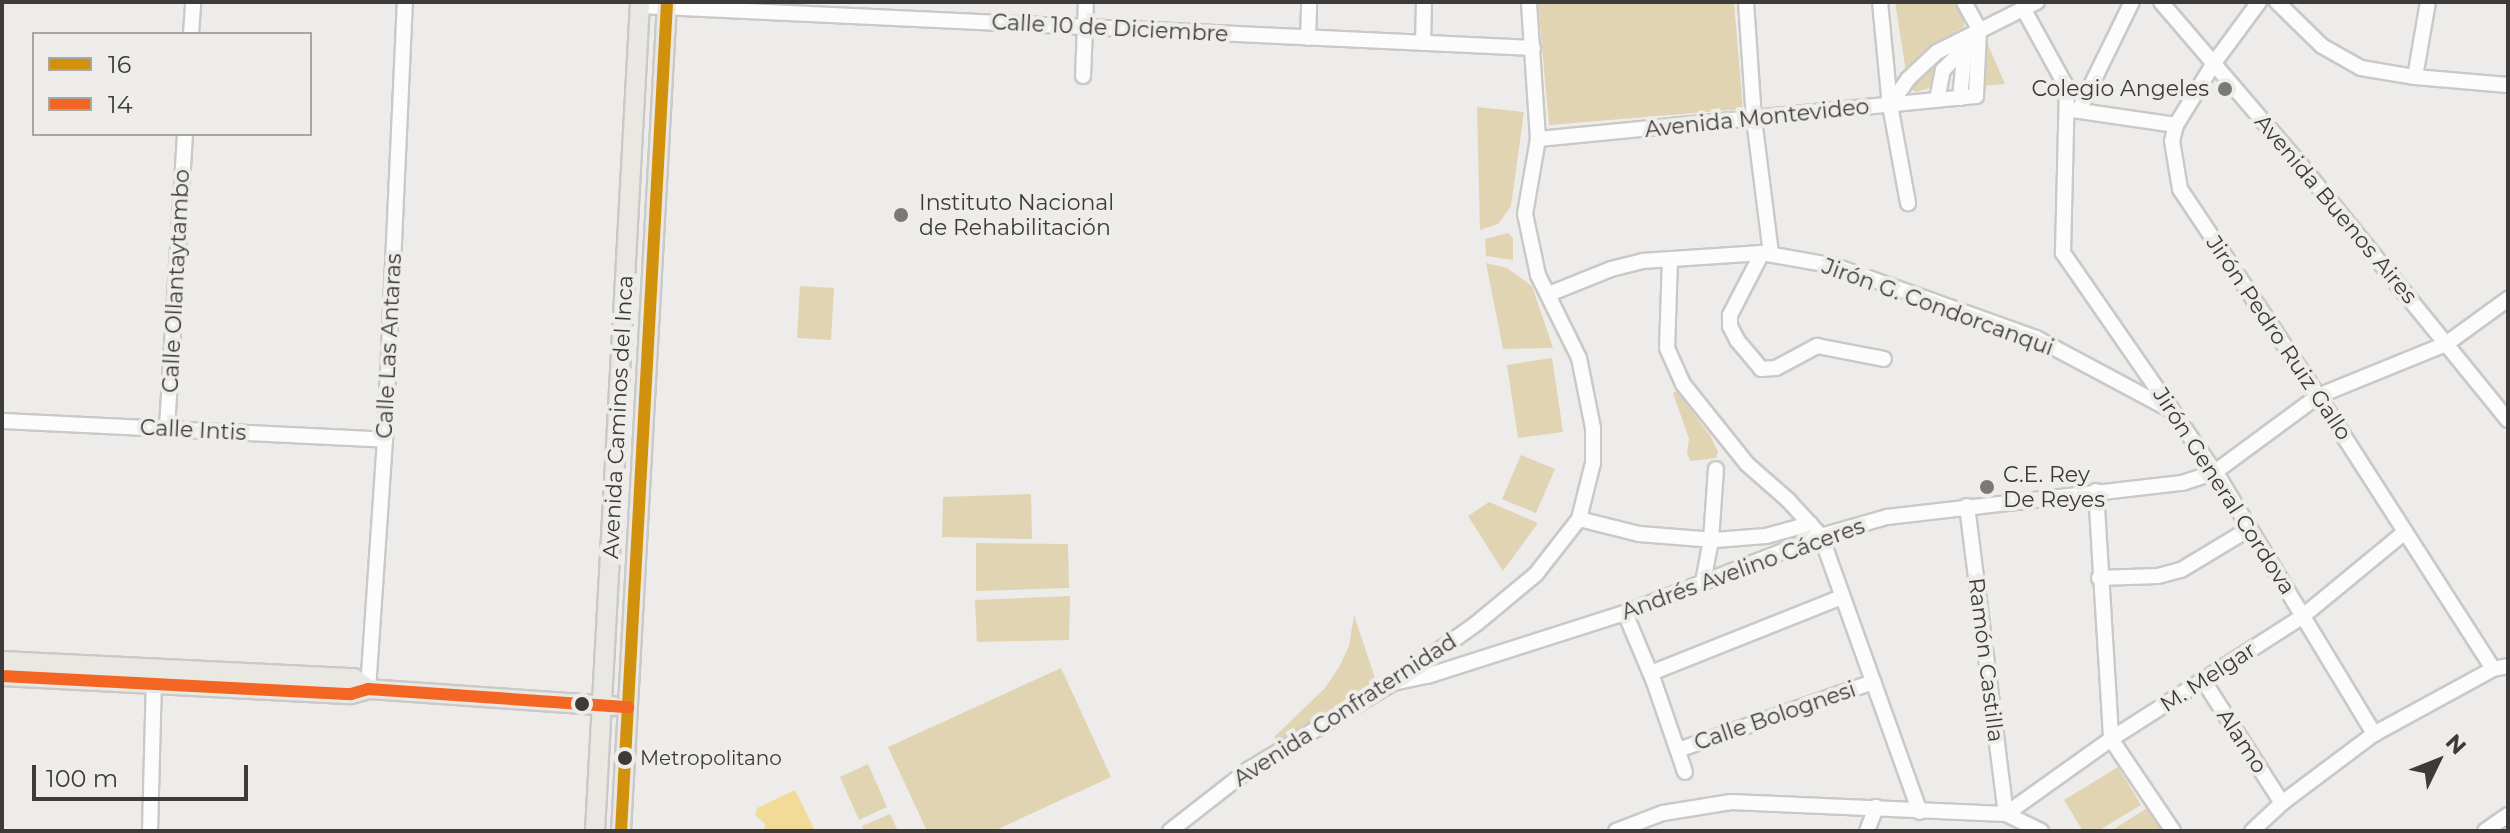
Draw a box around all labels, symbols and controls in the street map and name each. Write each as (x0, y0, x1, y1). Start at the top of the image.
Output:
street label: Calle 10 de Diciembre (991, 9, 1229, 47)
legend (32, 32, 312, 136)
text: 16 (108, 50, 131, 79)
place label: Colegio Angeles (2031, 76, 2209, 102)
marker: Colegio Angeles (2216, 80, 2234, 98)
text: 14 (108, 90, 133, 119)
street label: Avenida Montevideo (1643, 93, 1871, 143)
street label: Avenida Buenos Aires (2249, 109, 2423, 309)
street label: Calle Ollantaytambo (157, 168, 195, 394)
place label: Instituto Nacional de Rehabilitación (919, 189, 1114, 240)
marker: Instituto Nacional de Rehabilitación (890, 204, 912, 226)
street label: Jirón Pedro Ruiz Gallo (2201, 231, 2357, 445)
street label: Calle Las Antaras (371, 253, 407, 439)
street label: Jirón G. Condorcanqui (1819, 253, 2057, 361)
street label: Avenida Caminos del Inca (597, 274, 639, 560)
street label: Jirón General Cordova (2147, 383, 2301, 599)
street label: Calle Intis (139, 414, 247, 446)
place label: C.E. Rey De Reyes (2003, 461, 2105, 512)
marker: C.E. Rey De Reyes (1978, 478, 1996, 496)
street label: Andrés Avelino Cáceres (1618, 513, 1868, 625)
street label: Ramón Castilla (1963, 576, 2009, 744)
street label: Avenida Confraternidad (1228, 628, 1462, 792)
street label: M. Melgar (2155, 636, 2261, 718)
street label: Calle Bolognesi (1691, 676, 1859, 756)
unlabelled marker (574, 696, 590, 712)
street label: Alamo (2211, 704, 2273, 778)
north arrow (2398, 721, 2478, 801)
text: N (2440, 729, 2472, 760)
place label: Metropolitano (640, 746, 782, 770)
scale bar (36, 749, 252, 799)
marker: Metropolitano (617, 750, 633, 766)
text: 100 m (46, 764, 118, 793)

